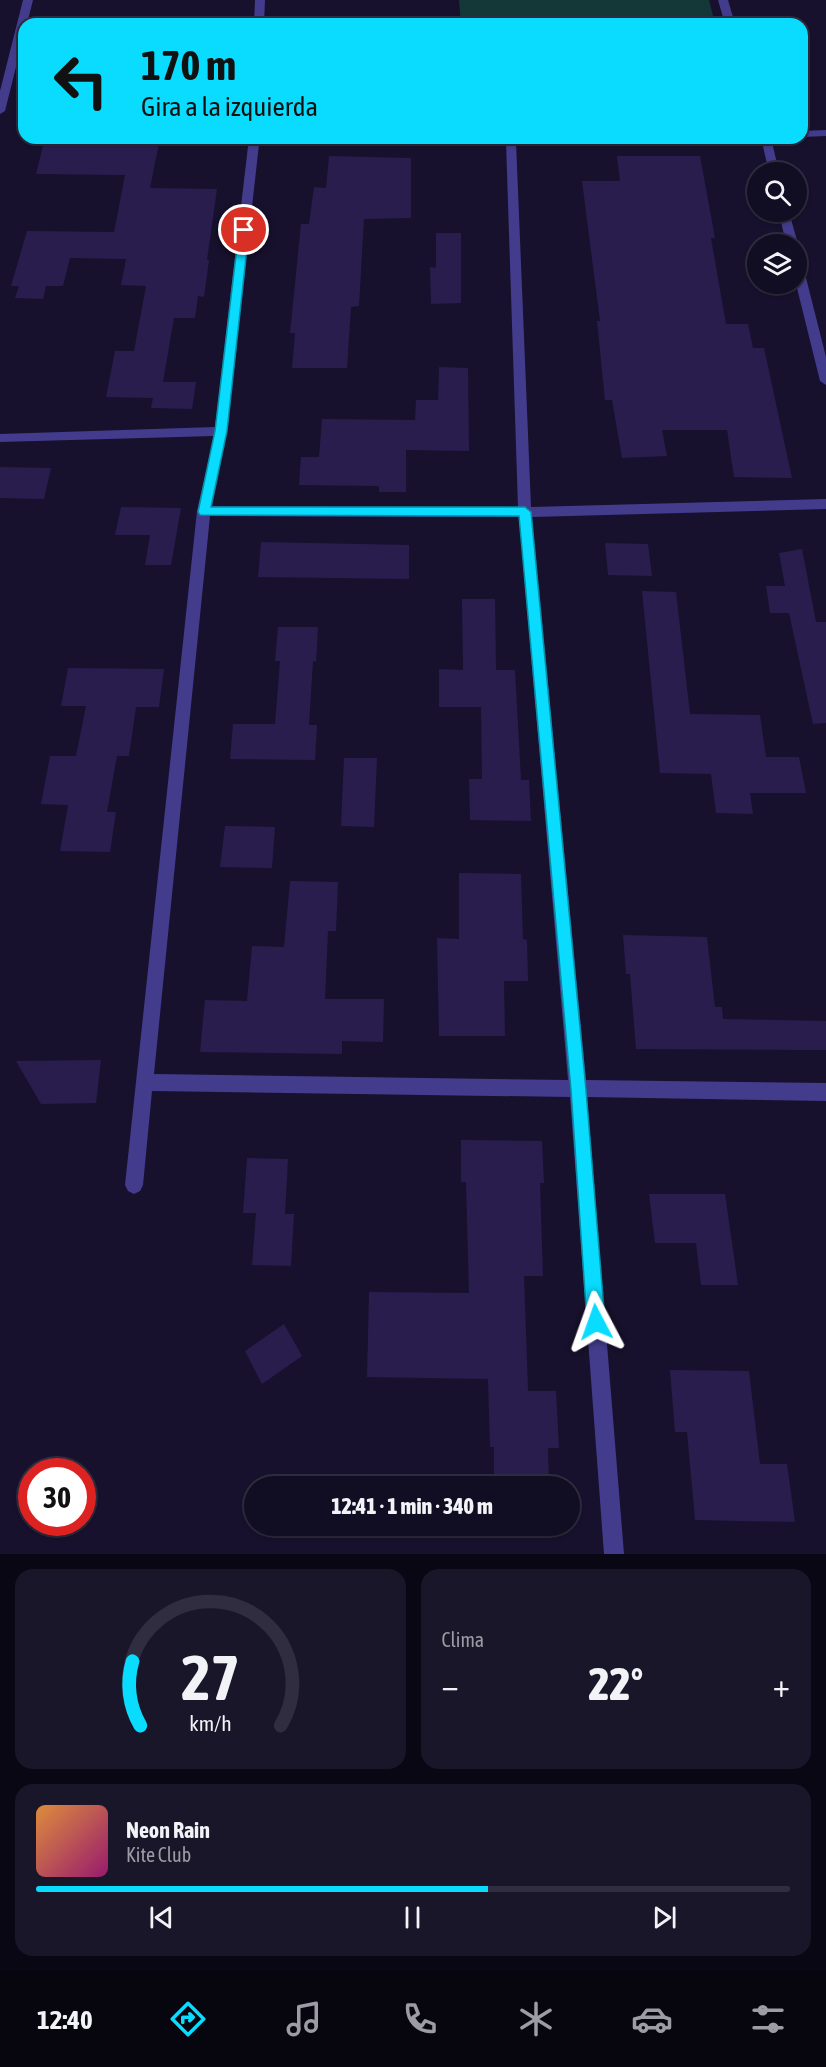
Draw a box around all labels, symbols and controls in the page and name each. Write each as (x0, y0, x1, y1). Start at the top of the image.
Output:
text: 170 m (141, 41, 236, 89)
icon: left (42, 42, 120, 120)
text: Gira a la izquierda (141, 91, 318, 122)
map controls (747, 162, 807, 294)
button: search (747, 162, 807, 222)
pin (218, 204, 269, 255)
icon: arrive (227, 213, 260, 246)
button: layers (747, 234, 807, 294)
position arrow (564, 1290, 628, 1354)
speed limit sign: 30 (18, 1458, 96, 1536)
text: 12:41 · 1 min · 340 m (331, 1493, 493, 1519)
text: Clima (442, 1628, 484, 1651)
text: 27 (181, 1642, 240, 1713)
text: 22° (588, 1658, 643, 1710)
text: − (442, 1666, 459, 1704)
text: + (773, 1666, 790, 1704)
text: km/h (189, 1711, 232, 1736)
text: Neon Rain (126, 1817, 210, 1843)
text: Kite Club (126, 1843, 191, 1866)
icon: previous (145, 1901, 178, 1934)
icon: pause (396, 1901, 429, 1934)
icon: next (648, 1901, 681, 1934)
icon: directions (167, 1998, 209, 2040)
icon: music (283, 1998, 325, 2040)
icon: phone (399, 1998, 441, 2040)
icon: climate (515, 1998, 557, 2040)
icon: car (631, 1998, 673, 2040)
icon: filters (747, 1998, 789, 2040)
text: 12:40 (37, 2004, 93, 2035)

